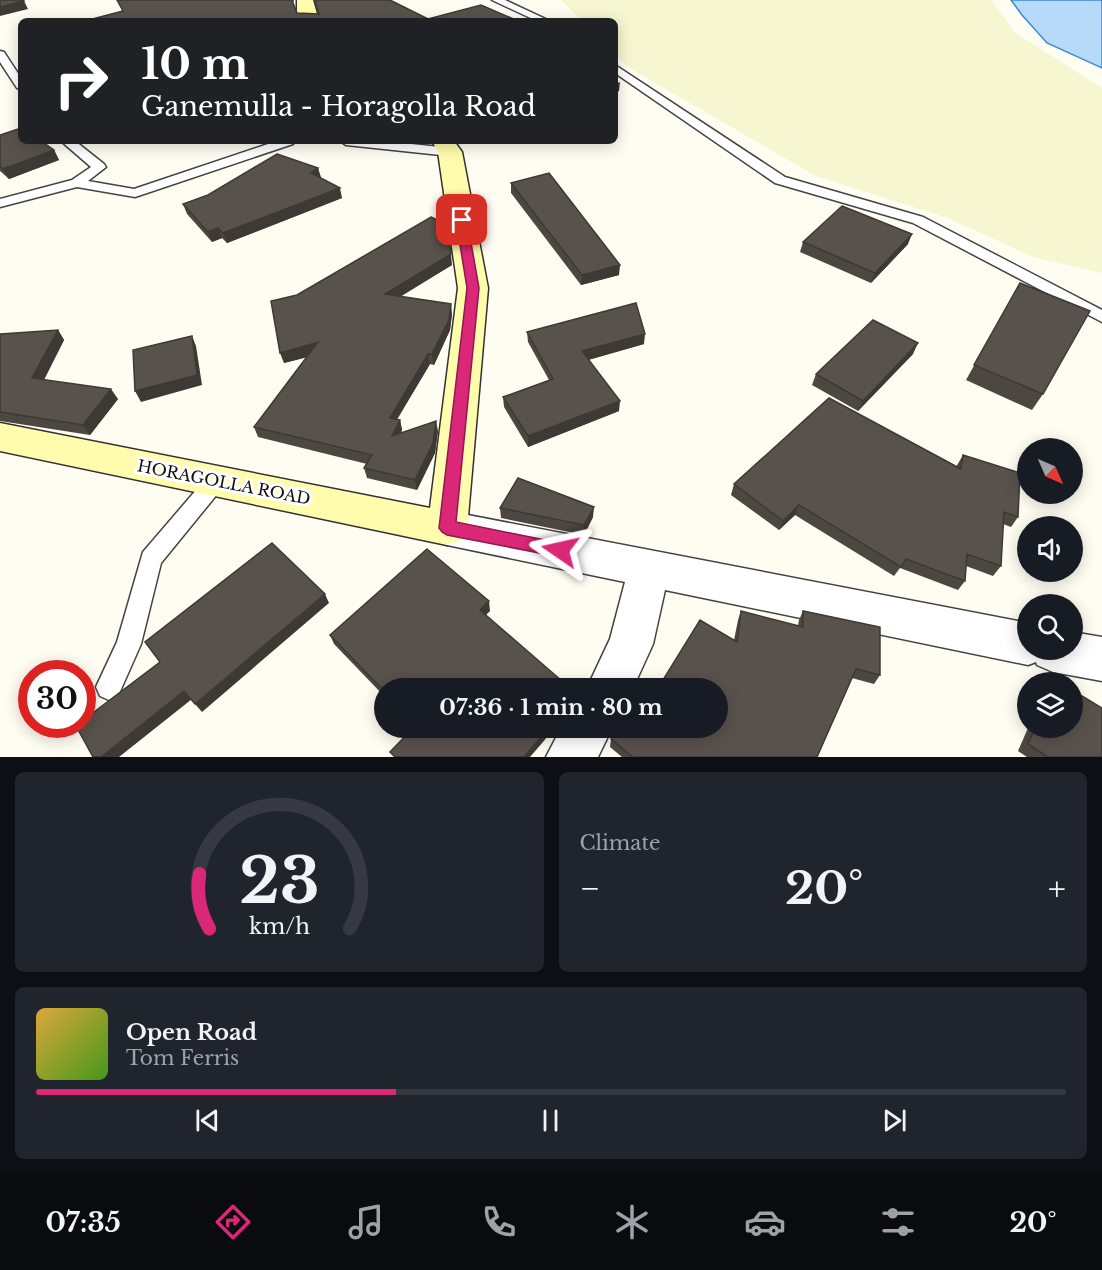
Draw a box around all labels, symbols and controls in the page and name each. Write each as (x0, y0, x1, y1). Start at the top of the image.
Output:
text: 10 m (141, 38, 249, 90)
icon: right (42, 42, 120, 120)
text: Ganemulla - Horagolla Road (141, 90, 536, 123)
pin (436, 194, 487, 245)
icon: arrive (445, 203, 478, 236)
north arrow (1017, 438, 1083, 504)
map controls (1017, 438, 1083, 738)
street label: HORAGOLLA ROAD (136, 455, 312, 509)
button: sound (1017, 516, 1083, 582)
position arrow (528, 518, 592, 582)
button: search (1017, 594, 1083, 660)
speed limit sign: 30 (18, 660, 96, 738)
button: layers (1017, 672, 1083, 738)
text: 07:36 · 1 min · 80 m (439, 694, 663, 721)
text: Climate (580, 831, 660, 855)
text: 23 (239, 842, 319, 920)
text: 20° (785, 860, 863, 916)
text: − (580, 868, 600, 909)
text: + (1048, 868, 1066, 909)
text: km/h (249, 913, 310, 940)
text: Open Road (126, 1019, 257, 1046)
text: Tom Ferris (126, 1046, 239, 1070)
icon: previous (191, 1104, 224, 1137)
icon: pause (534, 1104, 567, 1137)
icon: next (878, 1104, 911, 1137)
icon: directions (212, 1201, 254, 1243)
icon: music (345, 1201, 387, 1243)
icon: phone (478, 1201, 520, 1243)
icon: climate (611, 1201, 653, 1243)
icon: car (744, 1201, 786, 1243)
icon: filters (877, 1201, 919, 1243)
text: 07:35 (45, 1206, 121, 1239)
text: 20° (1010, 1206, 1057, 1239)

